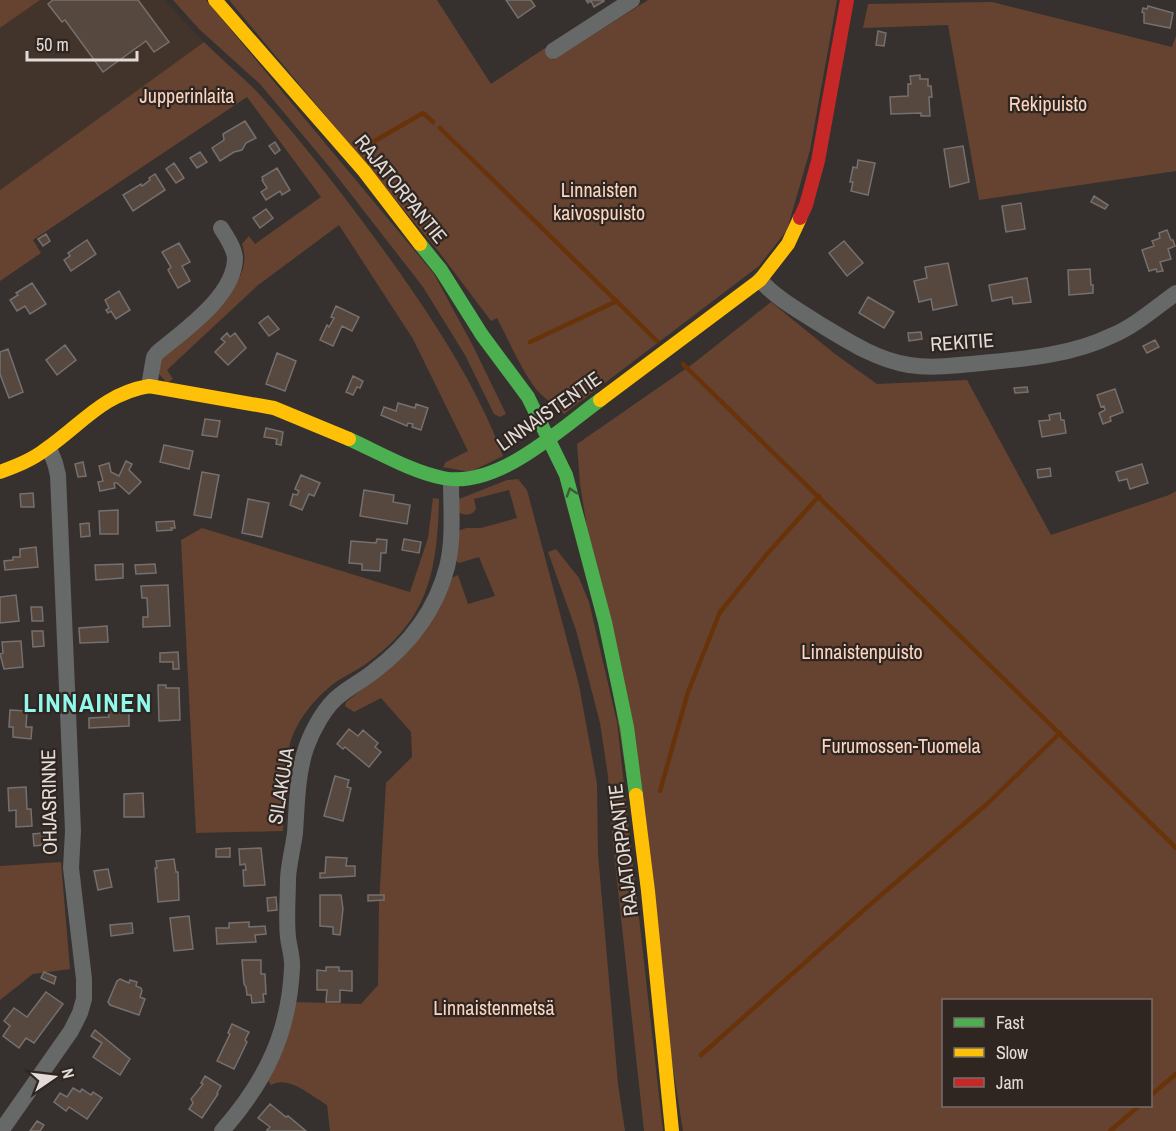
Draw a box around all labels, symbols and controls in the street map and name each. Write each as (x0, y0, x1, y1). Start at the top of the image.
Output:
scale bar (27, 24, 136, 62)
text: 50 m (36, 32, 69, 57)
park label: Jupperinlaita (140, 82, 234, 109)
park label: Rekipuisto (1009, 90, 1087, 117)
street label: RAJATORPANTIE (349, 128, 454, 249)
park label: Linnaisten kaivospuisto (553, 176, 645, 226)
street label: REKITIE (929, 326, 995, 357)
street label: LINNAISTENTIE (491, 365, 606, 457)
one-way arrow (566, 487, 579, 498)
park label: Linnaistenpuisto (801, 638, 923, 665)
district label: LINNAINEN (23, 685, 153, 720)
park label: Furumossen-Tuomela (822, 732, 981, 759)
street label: SILAKUJA (261, 745, 300, 826)
street label: OHJASRINNE (34, 749, 63, 855)
street label: RAJATORPANTIE (601, 782, 644, 918)
park label: Linnaistenmetsä (433, 994, 555, 1021)
legend (942, 999, 1152, 1107)
text: Fast (996, 1010, 1024, 1035)
text: Slow (996, 1040, 1028, 1065)
north arrow (24, 1047, 84, 1107)
text: N (57, 1066, 80, 1081)
text: Jam (996, 1070, 1024, 1095)

